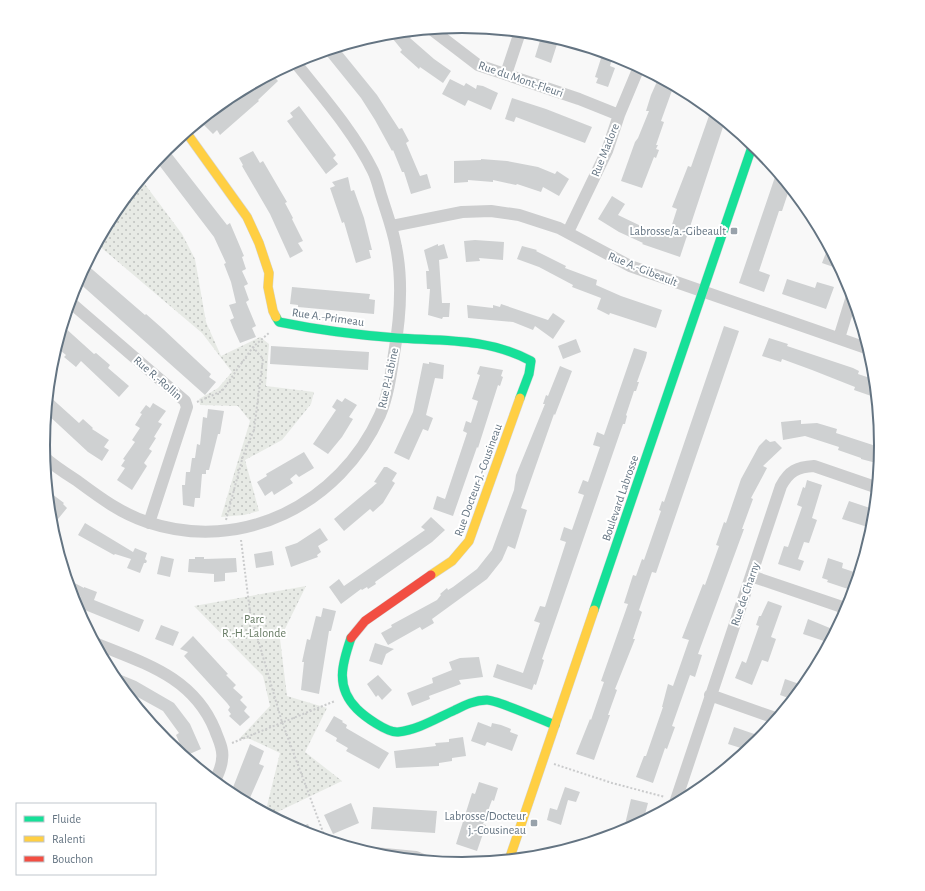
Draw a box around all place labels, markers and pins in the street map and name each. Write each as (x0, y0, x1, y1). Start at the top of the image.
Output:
place label: Labrosse/a.-Gibeault (630, 225, 726, 237)
marker: Labrosse/a.-Gibeault (729, 226, 739, 236)
place label: Labrosse/Docteur j.-Cousineau (444, 810, 526, 837)
marker: Labrosse/Docteur j.-Cousineau (529, 818, 539, 828)

